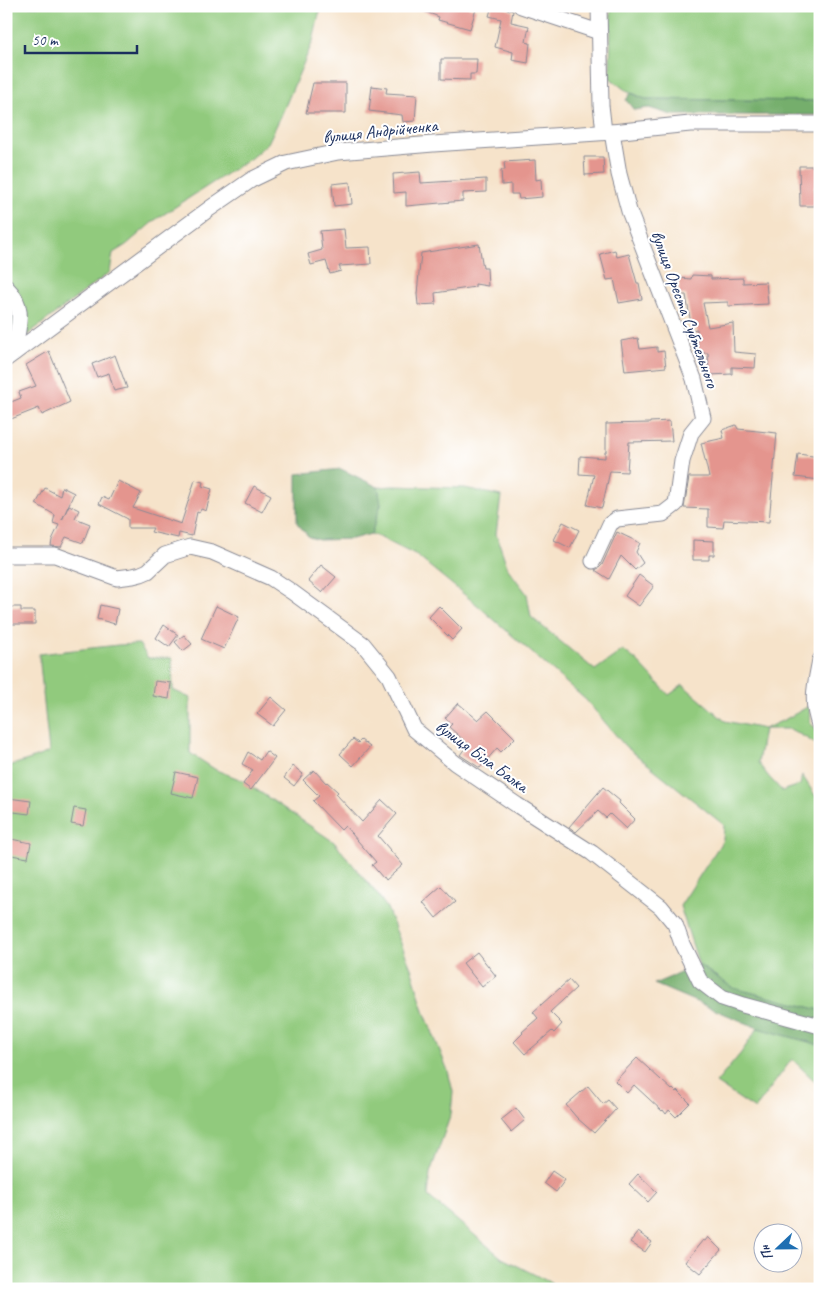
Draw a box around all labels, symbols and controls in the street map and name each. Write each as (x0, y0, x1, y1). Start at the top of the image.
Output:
scale bar (25, 22, 138, 54)
text: 50 m (32, 31, 59, 50)
street label: вулиця Андрійченка (322, 114, 440, 148)
street label: вулиця Ореста Субтельного (646, 227, 724, 392)
street label: вулиця Біла Балка (431, 715, 534, 798)
north arrow (754, 1222, 804, 1272)
text: Пн (755, 1242, 777, 1263)

